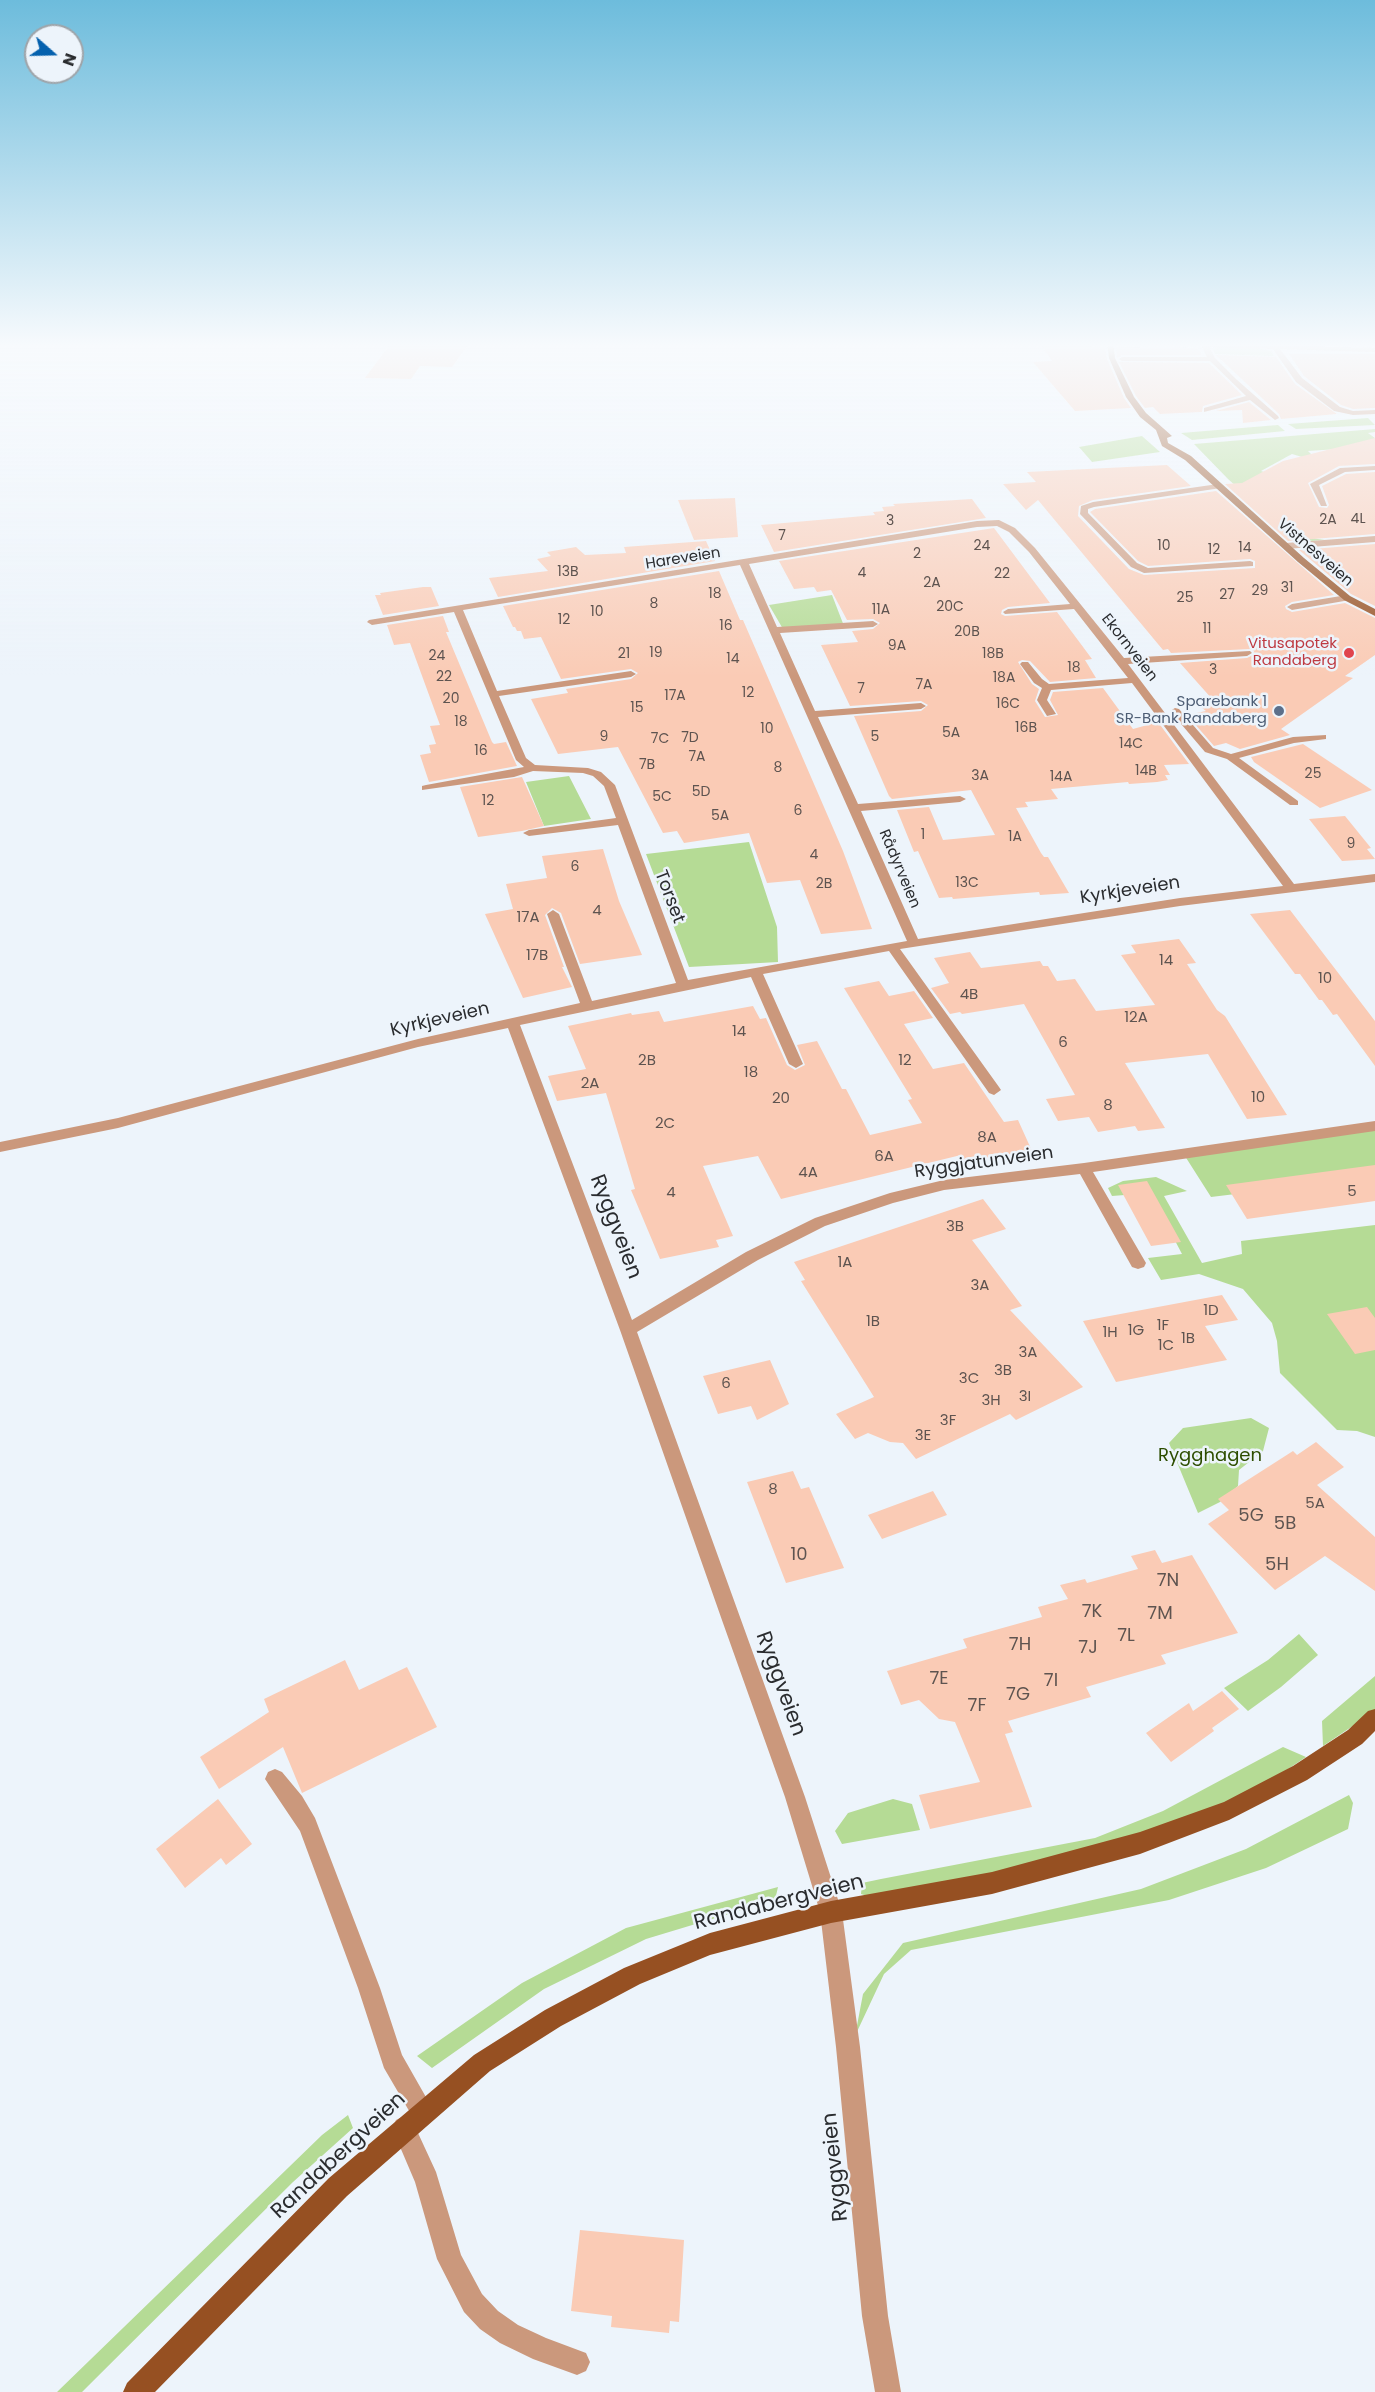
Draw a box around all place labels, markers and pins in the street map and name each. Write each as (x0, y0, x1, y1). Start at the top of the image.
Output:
place label: Vitusapotek Randaberg (1248, 635, 1337, 670)
marker: Vitusapotek Randaberg (1342, 646, 1356, 660)
place label: Sparebank 1 SR-Bank Randaberg (1116, 693, 1267, 728)
marker: Sparebank 1 SR-Bank Randaberg (1272, 704, 1286, 718)

